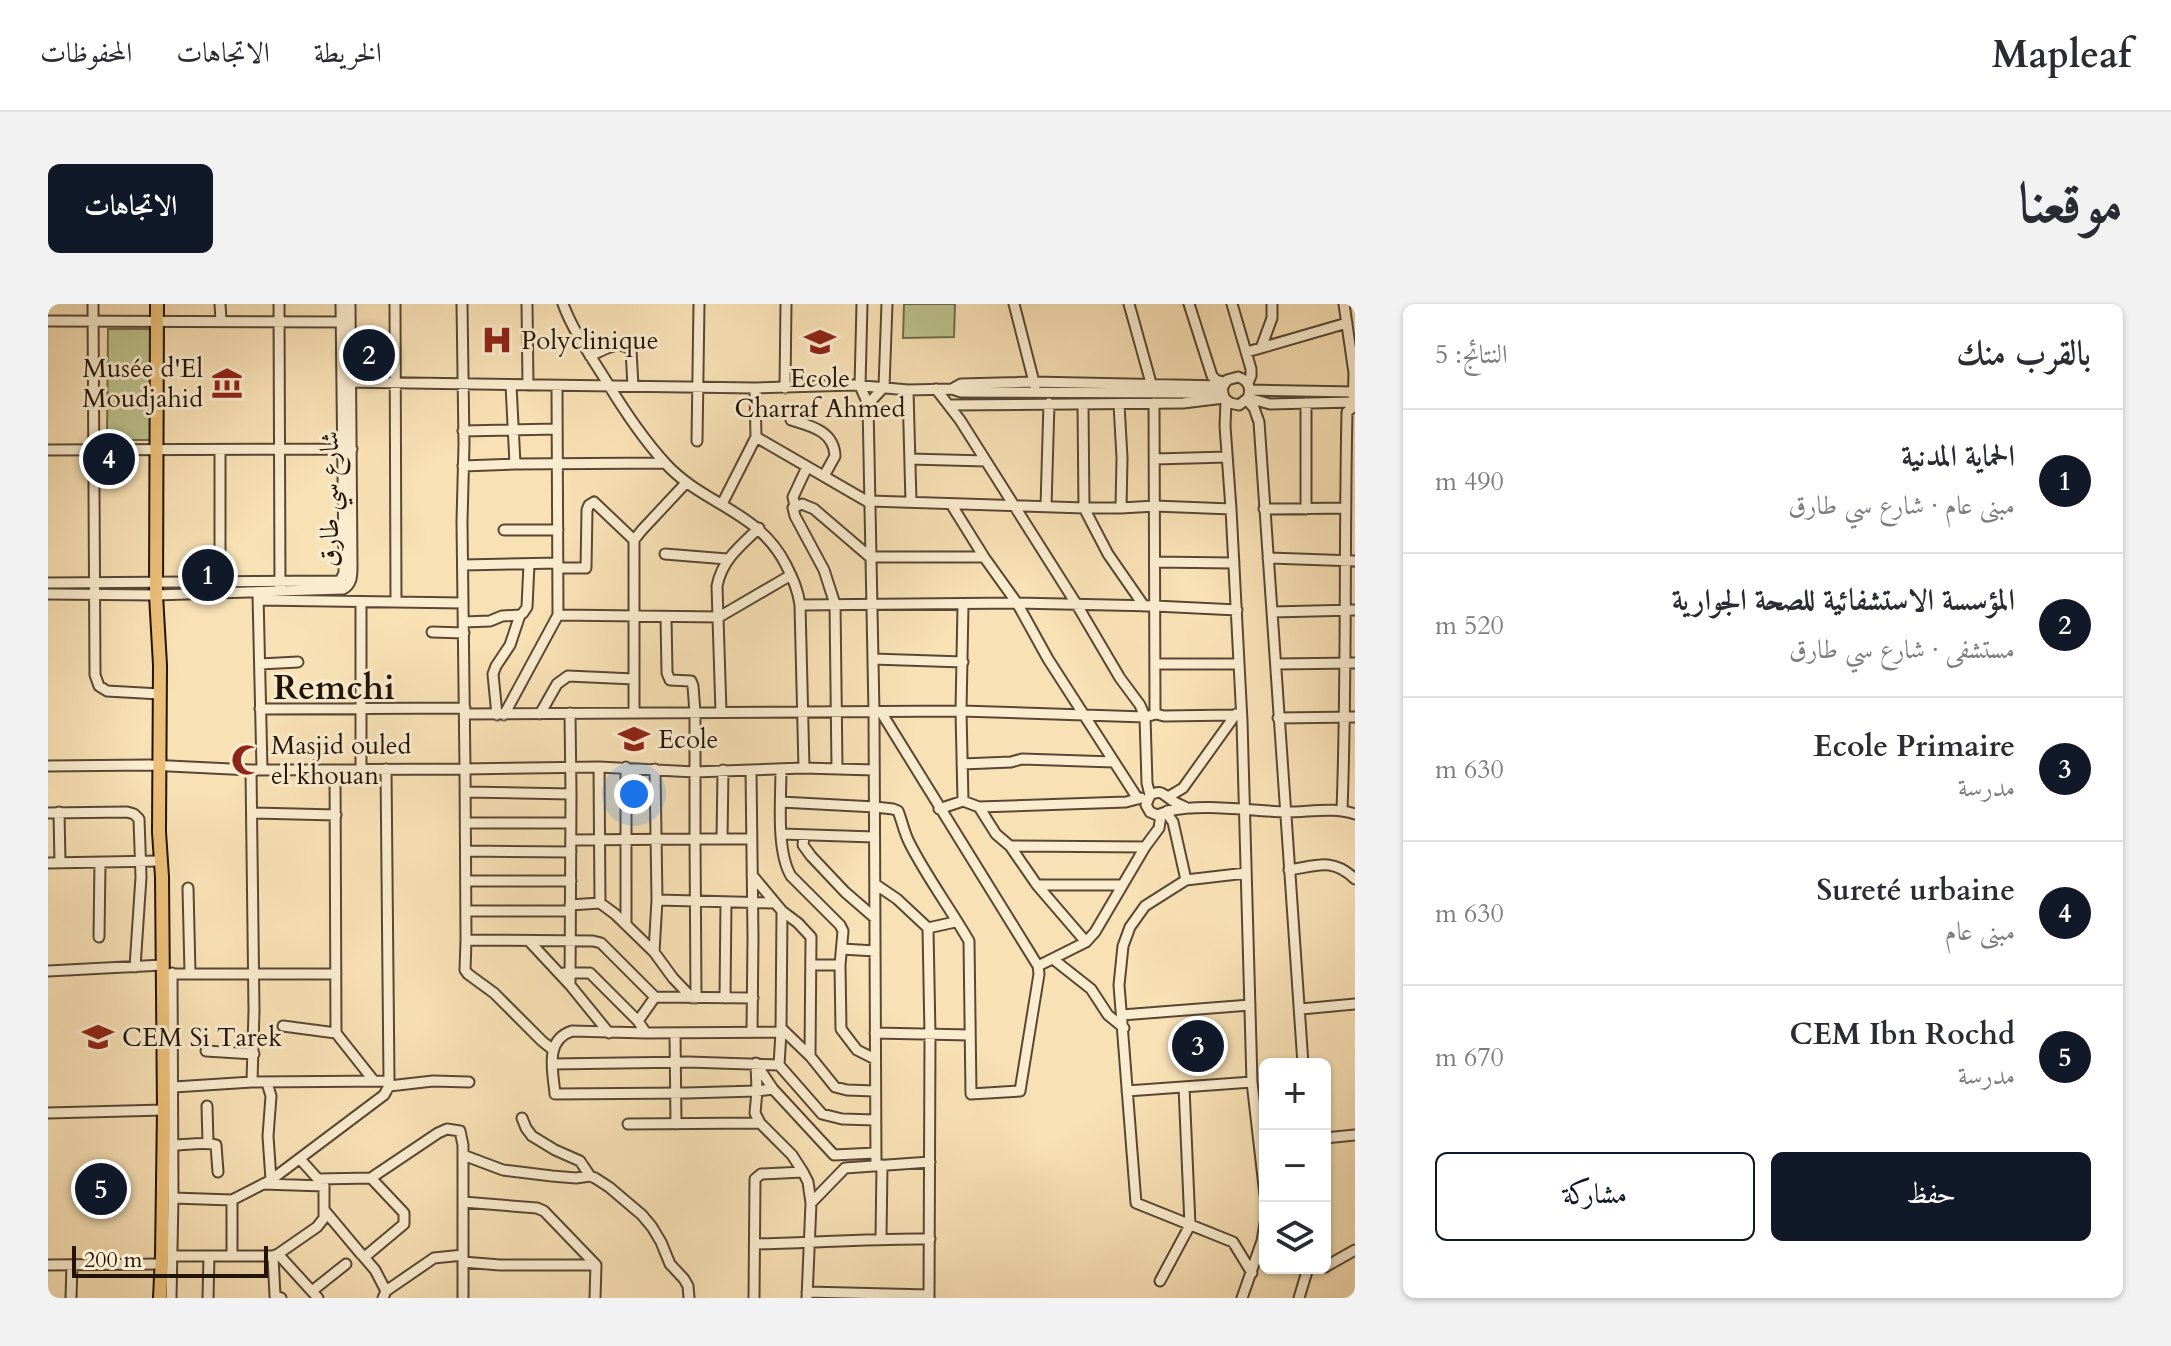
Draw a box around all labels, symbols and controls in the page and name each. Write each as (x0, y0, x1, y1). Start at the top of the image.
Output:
text: Mapleaf (1992, 29, 2131, 81)
text: المحفوظات (40, 34, 132, 72)
text: الاتجاهات (176, 34, 270, 72)
text: الخريطة (314, 34, 382, 72)
button: الاتجاهات (48, 164, 213, 253)
text: موقعنا (2018, 167, 2123, 242)
hospital icon: Polyclinique (480, 323, 514, 357)
place label: Polyclinique (521, 323, 659, 358)
pin: 2 (343, 325, 395, 385)
school or university icon: Ecole Charraf Ahmed (803, 325, 837, 359)
text: بالقرب منك (1956, 330, 2091, 376)
text: النتائج: 5 (1435, 337, 1508, 372)
place label: Musée d'El Moudjahid (82, 351, 203, 416)
place label: Ecole Charraf Ahmed (735, 361, 906, 426)
museum icon: Musée d'El Moudjahid (210, 366, 244, 400)
pin: 4 (83, 429, 135, 489)
street label: شارع سي طارق (312, 431, 353, 567)
text: الحماية المدنية (1901, 436, 2015, 477)
text: 490 m (1435, 464, 1504, 499)
text: 1 (2058, 464, 2072, 499)
text: مبنى عام · شارع سي طارق (1788, 488, 2015, 523)
pin: 1 (182, 545, 234, 605)
text: المؤسسة الاستشفائية للصحة الجوارية (1672, 580, 2015, 621)
text: 520 m (1435, 608, 1504, 643)
text: 2 (2058, 608, 2072, 643)
text: مستشفى · شارع سي طارق (1789, 632, 2015, 667)
district label: Remchi (273, 665, 395, 711)
school or university icon: Ecole (617, 722, 651, 756)
place label: Ecole (658, 722, 718, 757)
text: Ecole Primaire (1813, 726, 2015, 767)
place label: Masjid ouled el khouan (271, 728, 412, 793)
mosque icon: Masjid ouled el khouan (230, 743, 264, 777)
text: 630 m (1435, 752, 1504, 787)
text: 3 (2058, 752, 2072, 787)
text: مدرسة (1958, 770, 2015, 805)
your location (614, 774, 654, 814)
text: Sureté urbaine (1816, 870, 2015, 911)
text: 630 m (1435, 896, 1504, 931)
text: 4 (2058, 896, 2072, 931)
text: مبنى عام (1945, 914, 2015, 949)
text: CEM Ibn Rochd (1789, 1014, 2015, 1055)
pin: 3 (1172, 1016, 1224, 1076)
school or university icon: CEM Si Tarek (81, 1020, 115, 1054)
place label: CEM Si Tarek (122, 1020, 282, 1055)
text: 670 m (1435, 1040, 1504, 1075)
text: 5 (2058, 1040, 2072, 1075)
map controls (1259, 1058, 1331, 1274)
button: + (1259, 1058, 1331, 1130)
text: مدرسة (1958, 1058, 2015, 1093)
button: − (1259, 1130, 1331, 1202)
button: مشاركة (1435, 1152, 1755, 1241)
button: حفظ (1771, 1152, 2091, 1241)
pin: 5 (75, 1159, 127, 1219)
button: layers (1259, 1202, 1331, 1274)
scale bar (72, 1242, 268, 1278)
text: 200 m (84, 1245, 142, 1275)

